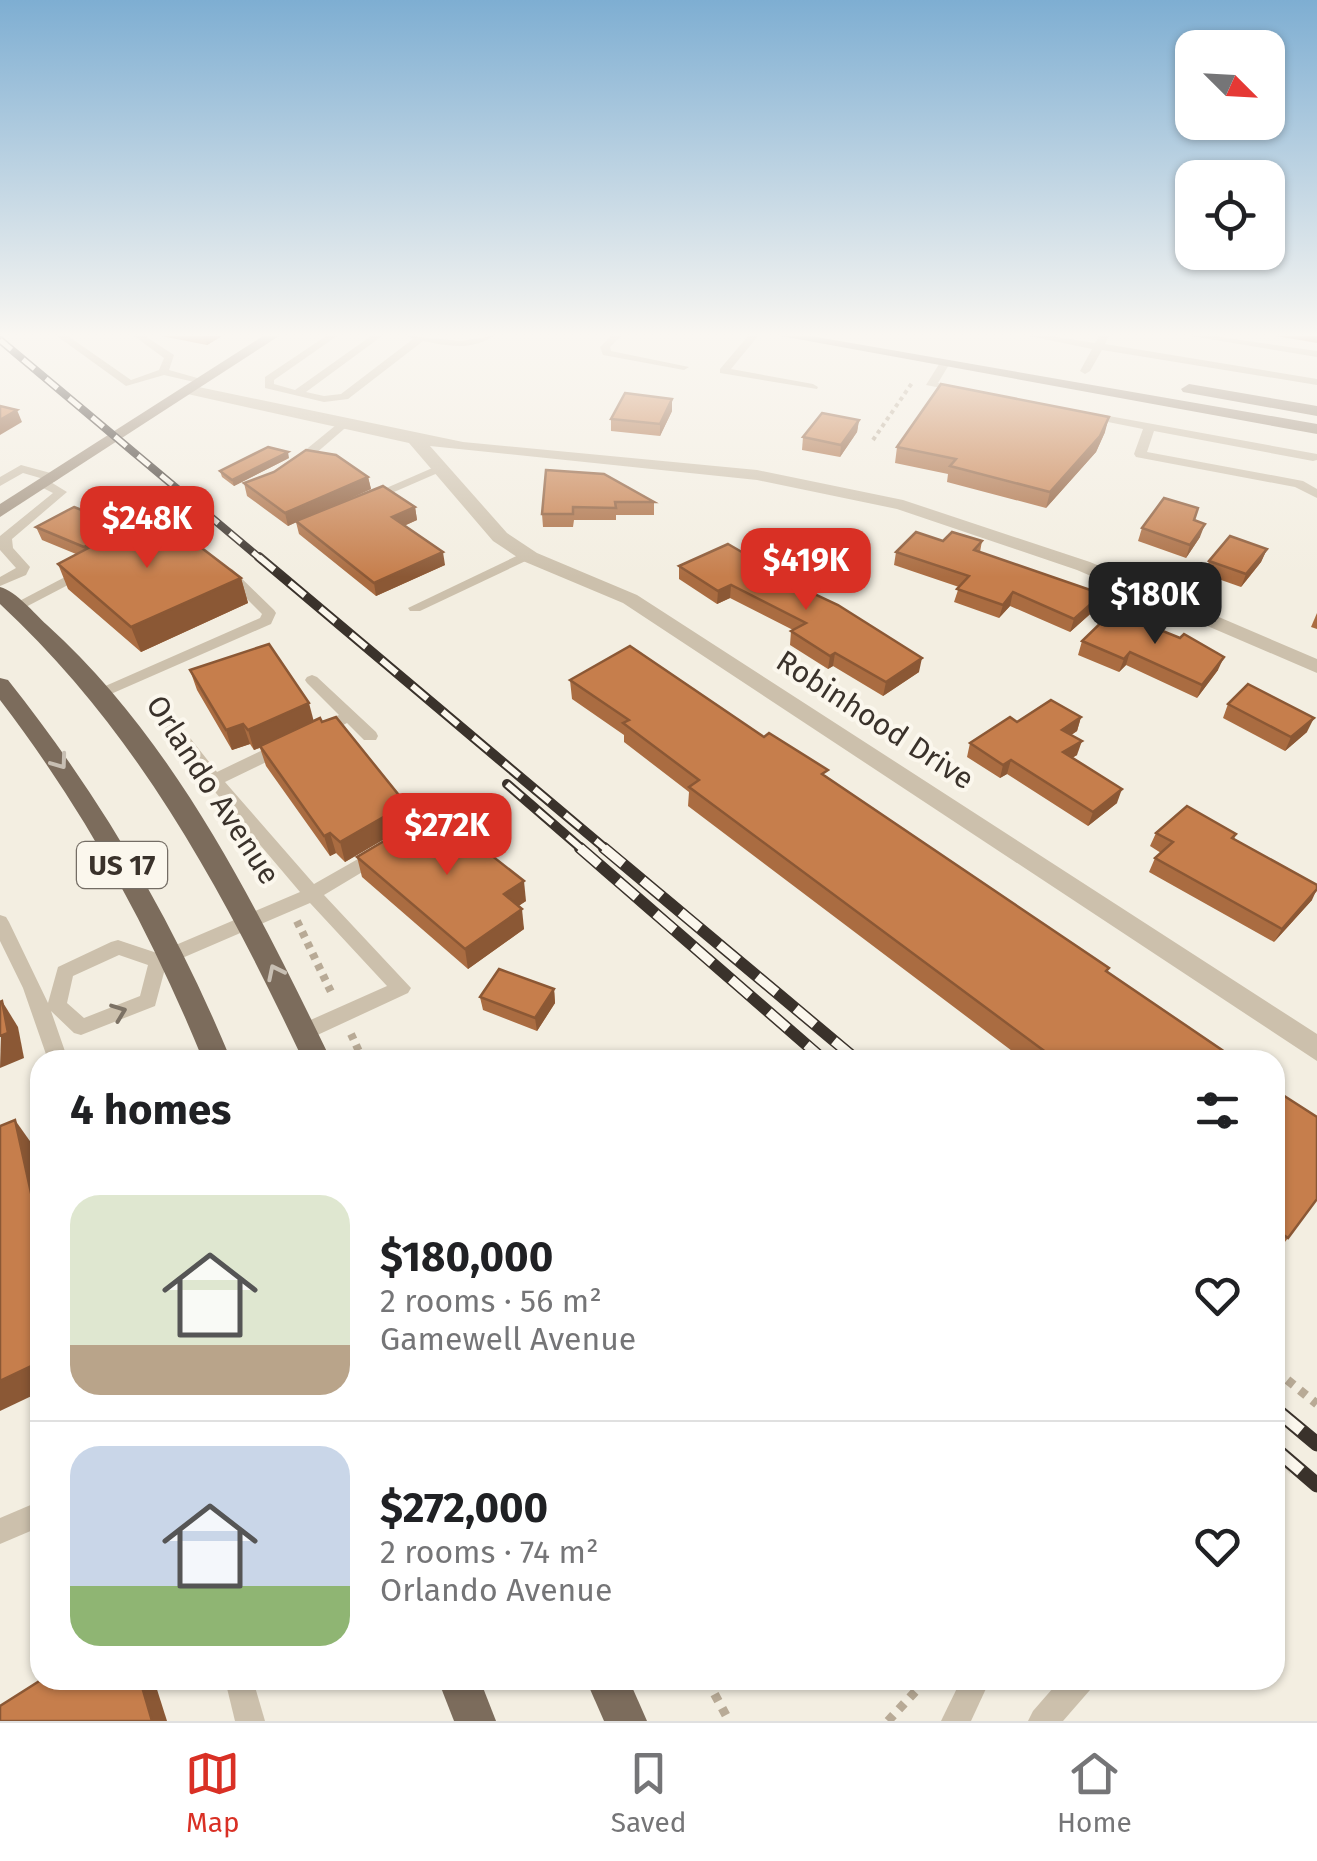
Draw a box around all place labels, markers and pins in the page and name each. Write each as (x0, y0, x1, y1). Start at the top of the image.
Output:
pin: $248K (77, 486, 217, 571)
pin: $419K (736, 528, 876, 613)
pin: $180K (1085, 562, 1225, 647)
pin: $272K (377, 793, 517, 878)

